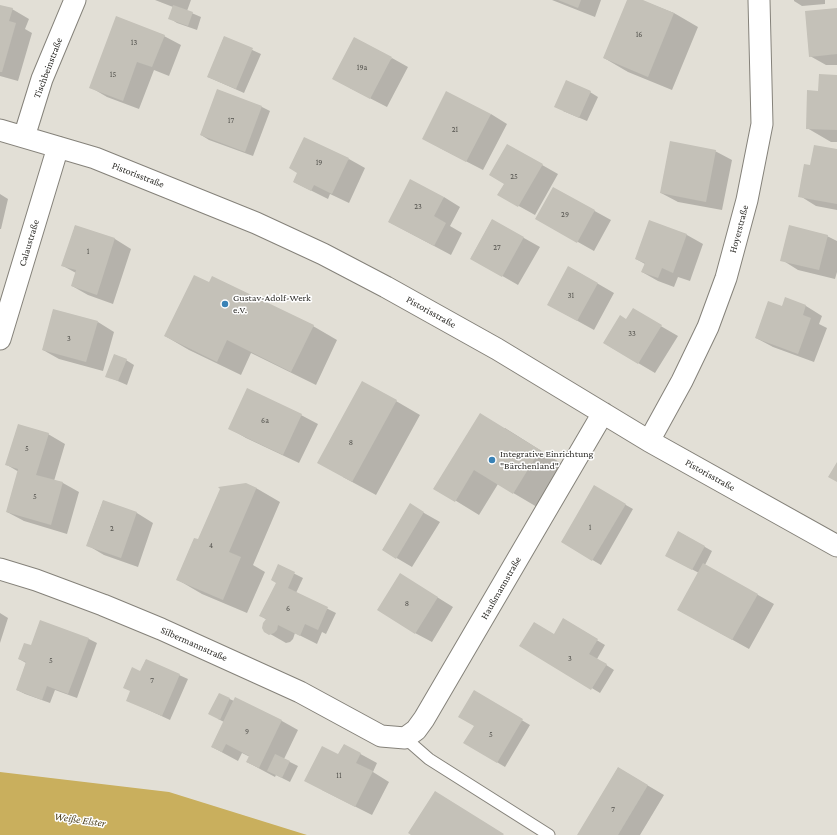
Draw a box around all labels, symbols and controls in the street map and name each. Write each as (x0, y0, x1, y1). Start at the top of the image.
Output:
house number: 16 (636, 30, 642, 40)
street label: Tischbeinstraße (31, 36, 65, 100)
house number: 13 (131, 38, 137, 48)
house number: 19a (357, 63, 367, 73)
house number: 15 (110, 70, 116, 80)
house number: 17 (228, 116, 234, 126)
house number: 21 (452, 125, 458, 135)
house number: 19 (316, 158, 322, 168)
street label: Pistorisstraße (110, 160, 166, 190)
house number: 25 (510, 172, 518, 182)
house number: 23 (414, 202, 422, 212)
street label: Hoyerstraße (727, 204, 751, 254)
house number: 29 (561, 210, 569, 220)
street label: Calaustraße (16, 218, 42, 268)
house number: 27 (493, 243, 501, 253)
house number: 1 (87, 247, 89, 257)
house number: 31 (568, 291, 574, 301)
place label: Gustav-Adolf-Werk e.V. (233, 292, 311, 316)
street label: Pistorisstraße (404, 293, 458, 331)
marker: Gustav-Adolf-Werk e.V. (220, 299, 230, 309)
house number: 33 (628, 329, 636, 339)
house number: 3 (67, 334, 71, 344)
house number: 6a (261, 416, 269, 426)
house number: 8 (349, 438, 353, 448)
house number: 5 (25, 444, 29, 454)
place label: Integrative Einrichtung "Bärchenland" (500, 448, 593, 472)
marker: Integrative Einrichtung "Bärchenland" (487, 455, 497, 465)
street label: Pistorisstraße (683, 456, 737, 494)
house number: 5 (33, 492, 37, 502)
house number: 1 (589, 523, 591, 533)
house number: 2 (110, 524, 114, 534)
house number: 4 (209, 541, 213, 551)
street label: Haußmannstraße (478, 554, 524, 622)
house number: 8 (405, 599, 409, 609)
house number: 6 (286, 604, 290, 614)
street label: Silbermannstraße (159, 624, 229, 664)
house number: 3 (568, 654, 572, 664)
house number: 5 (49, 656, 53, 666)
house number: 7 (150, 676, 154, 686)
house number: 9 (245, 727, 249, 737)
house number: 5 (489, 730, 493, 740)
house number: 11 (336, 771, 342, 781)
house number: 7 (611, 805, 615, 815)
water label: Weiße Elster (54, 810, 106, 830)

